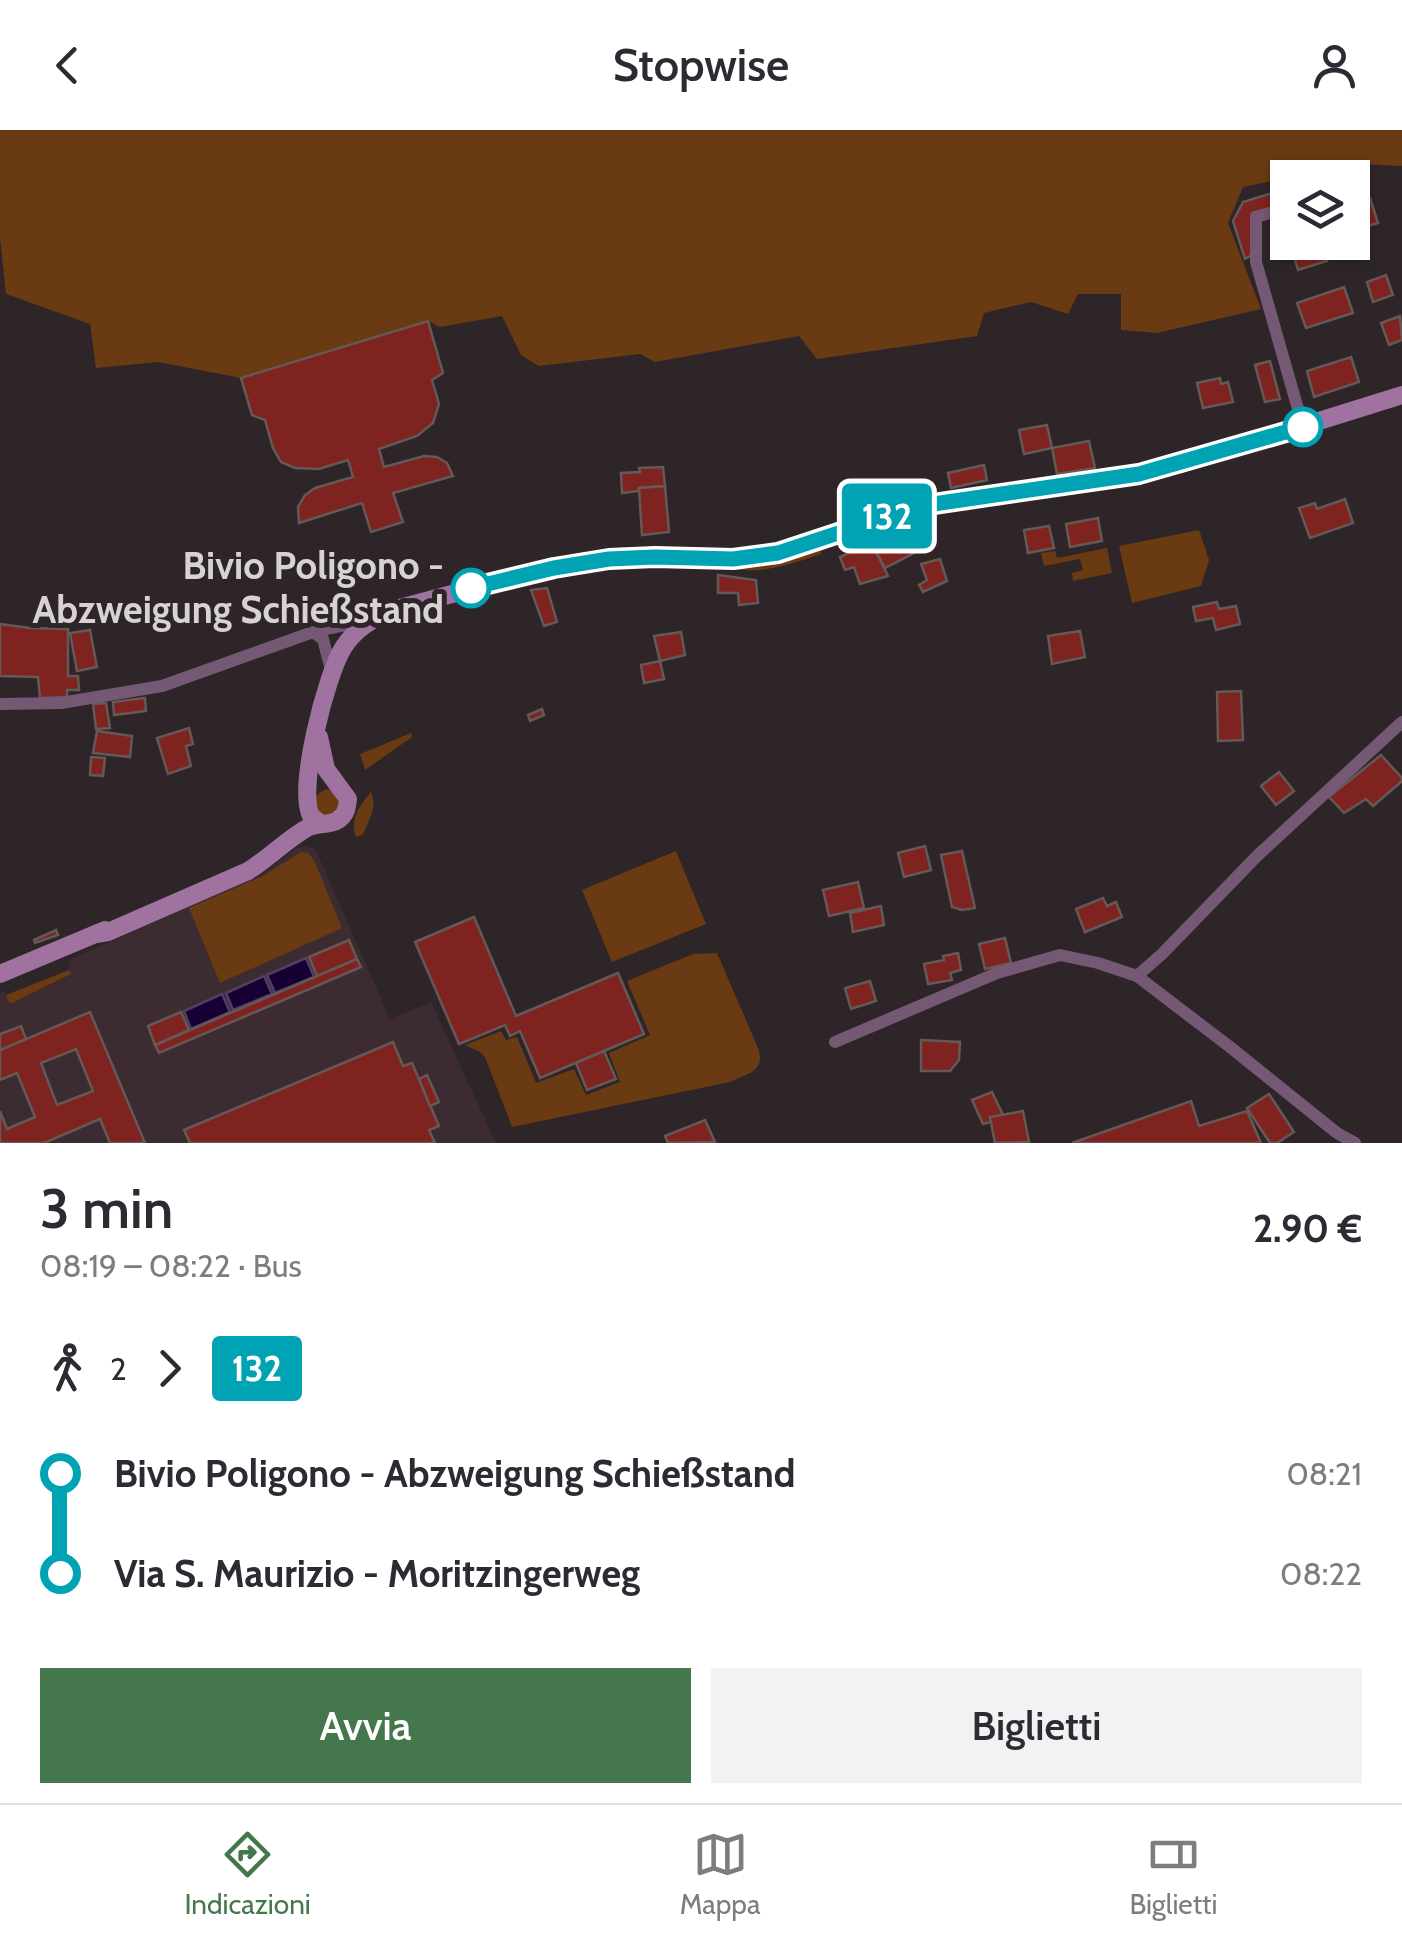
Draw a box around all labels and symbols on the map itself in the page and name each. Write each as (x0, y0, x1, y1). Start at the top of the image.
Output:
unlabelled marker (1284, 408, 1322, 446)
line badge: 132 (830, 484, 944, 548)
place label: Bivio Poligono - Abzweigung Schießstand (33, 542, 444, 633)
marker: Bivio Poligono - Abzweigung Schießstand (452, 569, 490, 607)

